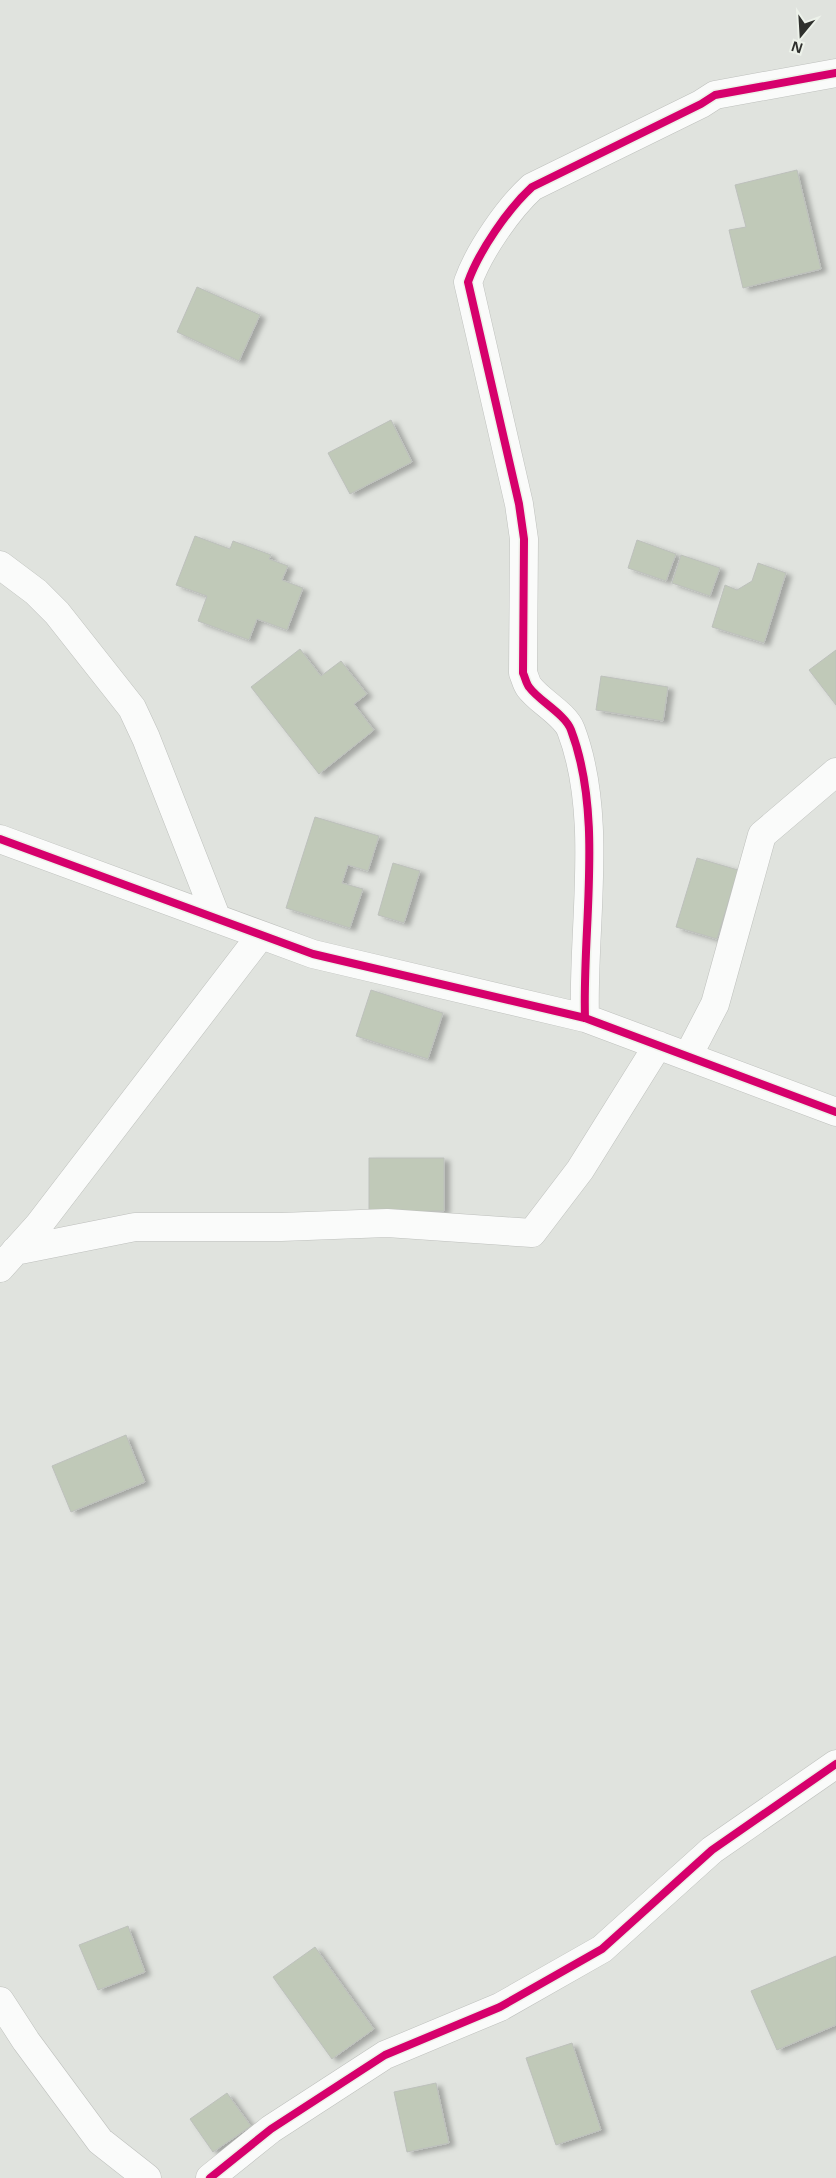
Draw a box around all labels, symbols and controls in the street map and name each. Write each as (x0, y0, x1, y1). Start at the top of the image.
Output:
north arrow (776, 10, 826, 60)
text: N (788, 37, 805, 59)

